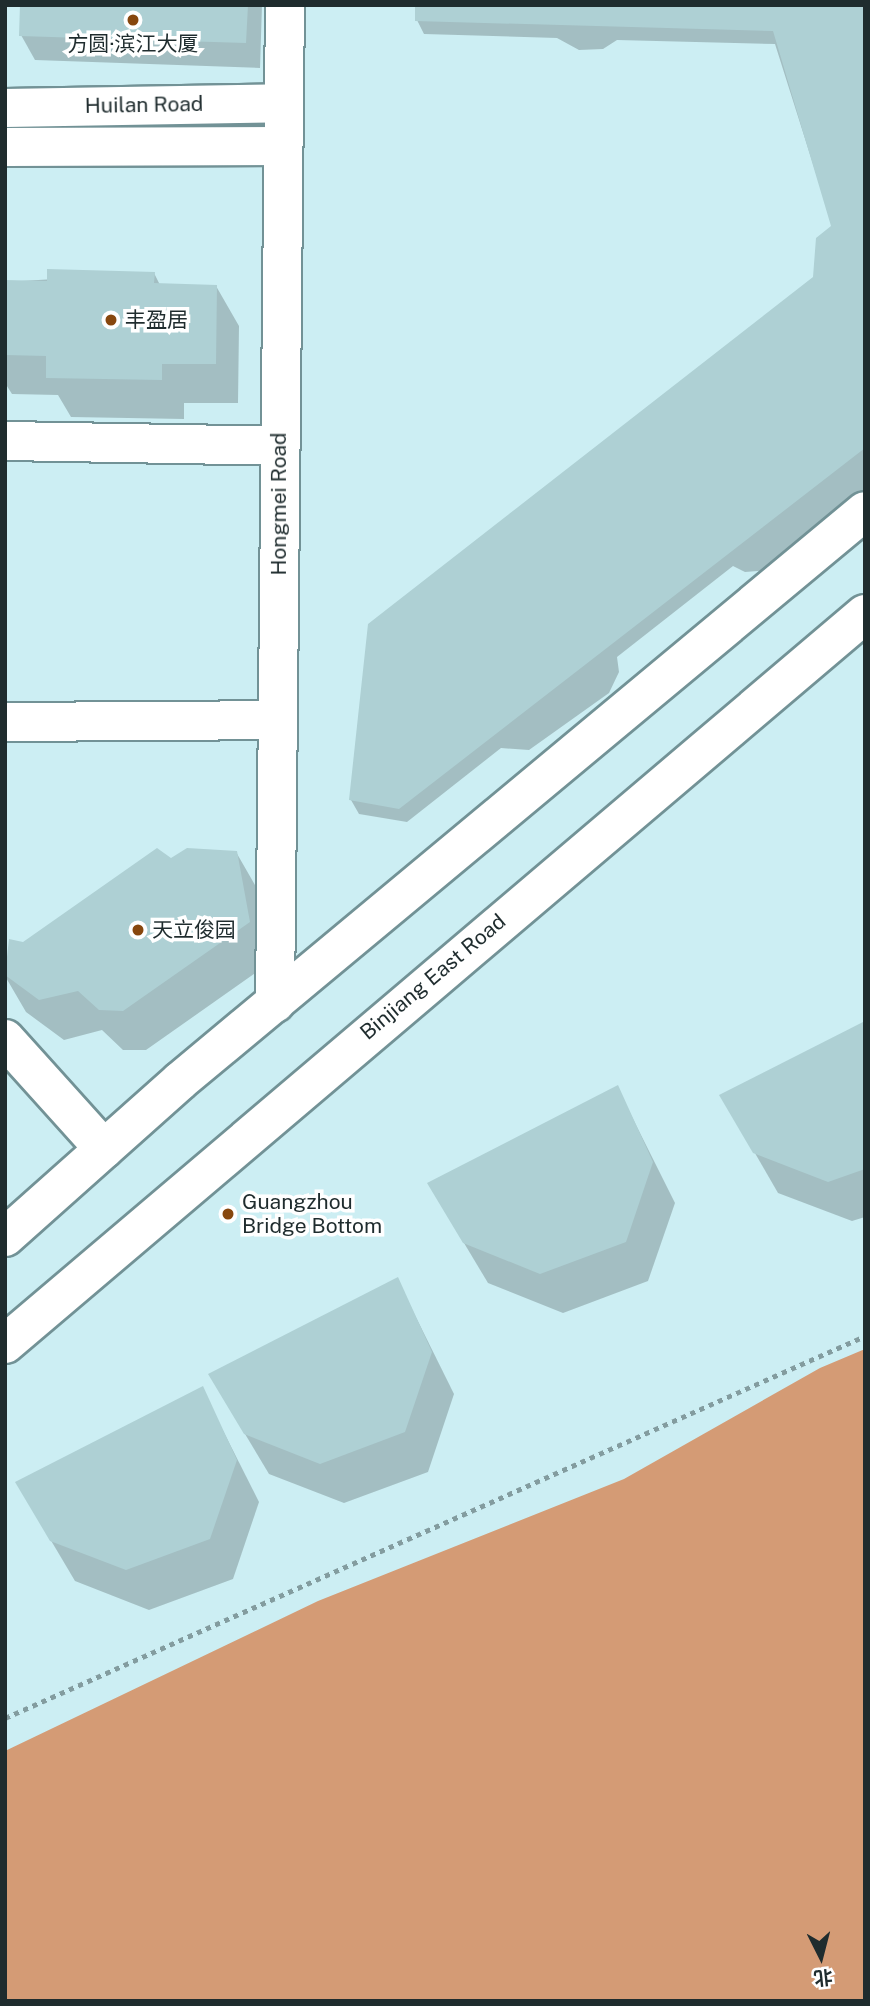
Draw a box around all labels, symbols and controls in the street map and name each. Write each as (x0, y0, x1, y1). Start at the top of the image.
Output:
marker: 方圆·滨江大厦 (125, 12, 141, 28)
place label: 方圆·滨江大厦 (68, 31, 198, 57)
street label: Huilan Road (85, 91, 203, 119)
place label: 丰盈居 (125, 307, 188, 333)
marker: 丰盈居 (103, 312, 119, 328)
street label: Hongmei Road (266, 432, 292, 576)
street label: Binjiang East Road (355, 909, 511, 1045)
place label: 天立俊园 (152, 917, 236, 943)
marker: 天立俊园 (130, 922, 146, 938)
place label: Guangzhou Bridge Bottom (242, 1189, 382, 1239)
marker: Guangzhou Bridge Bottom (220, 1206, 236, 1222)
north arrow (786, 1922, 856, 1992)
text: 北 (813, 1966, 834, 1990)

